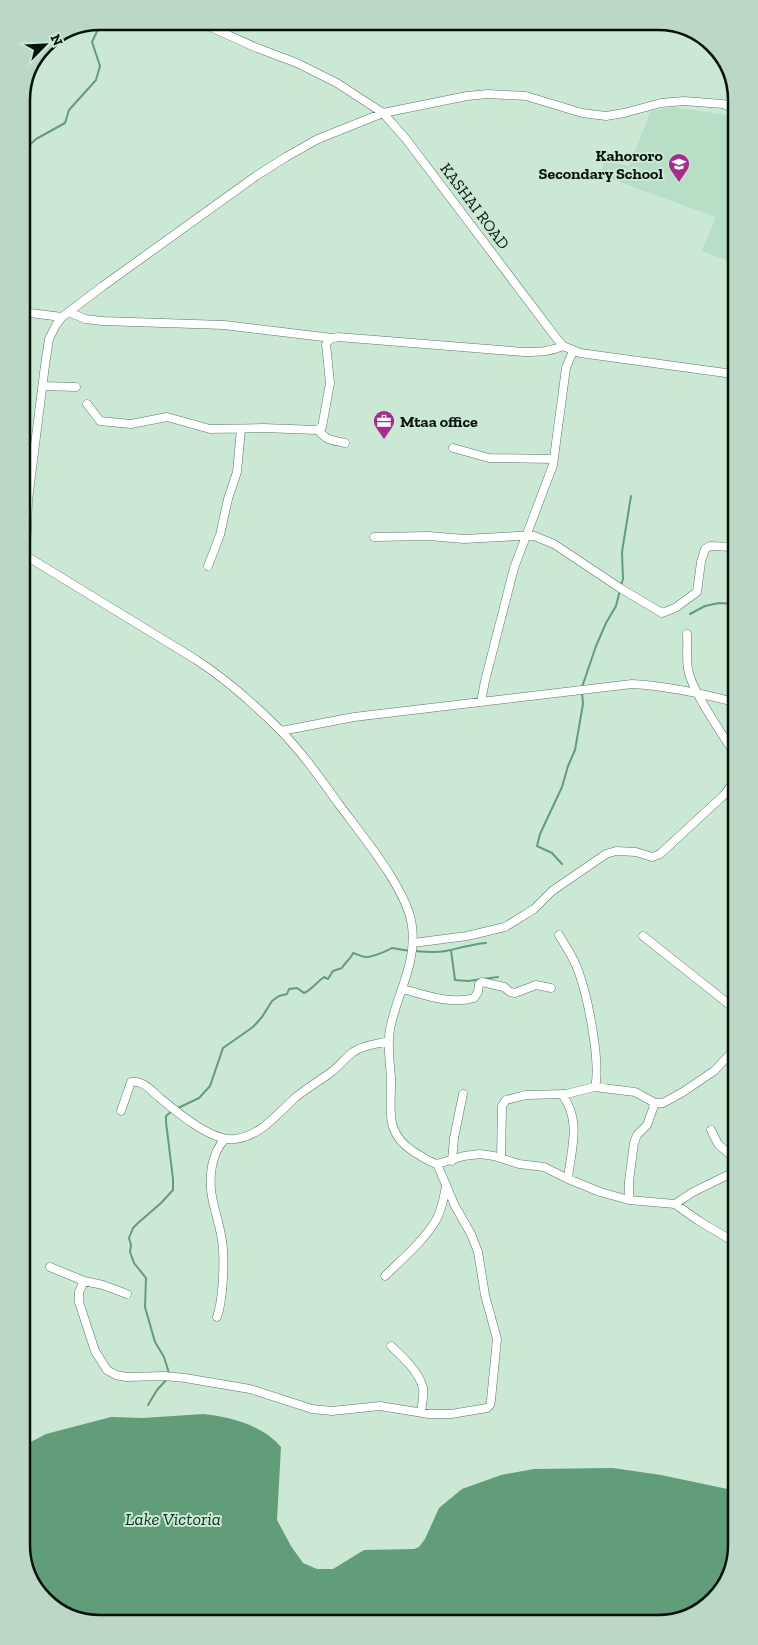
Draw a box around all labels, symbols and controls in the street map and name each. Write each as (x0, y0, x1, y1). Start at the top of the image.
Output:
north arrow (20, 20, 70, 70)
text: N (46, 32, 66, 49)
place label: Kahororo Secondary School (539, 146, 664, 183)
school or university icon: Kahororo Secondary School (667, 152, 691, 183)
street label: KASHAI ROAD (436, 159, 514, 253)
office icon: Mtaa office (372, 409, 396, 440)
place label: Mtaa office (400, 412, 478, 431)
water label: Lake Victoria (125, 1508, 221, 1530)

